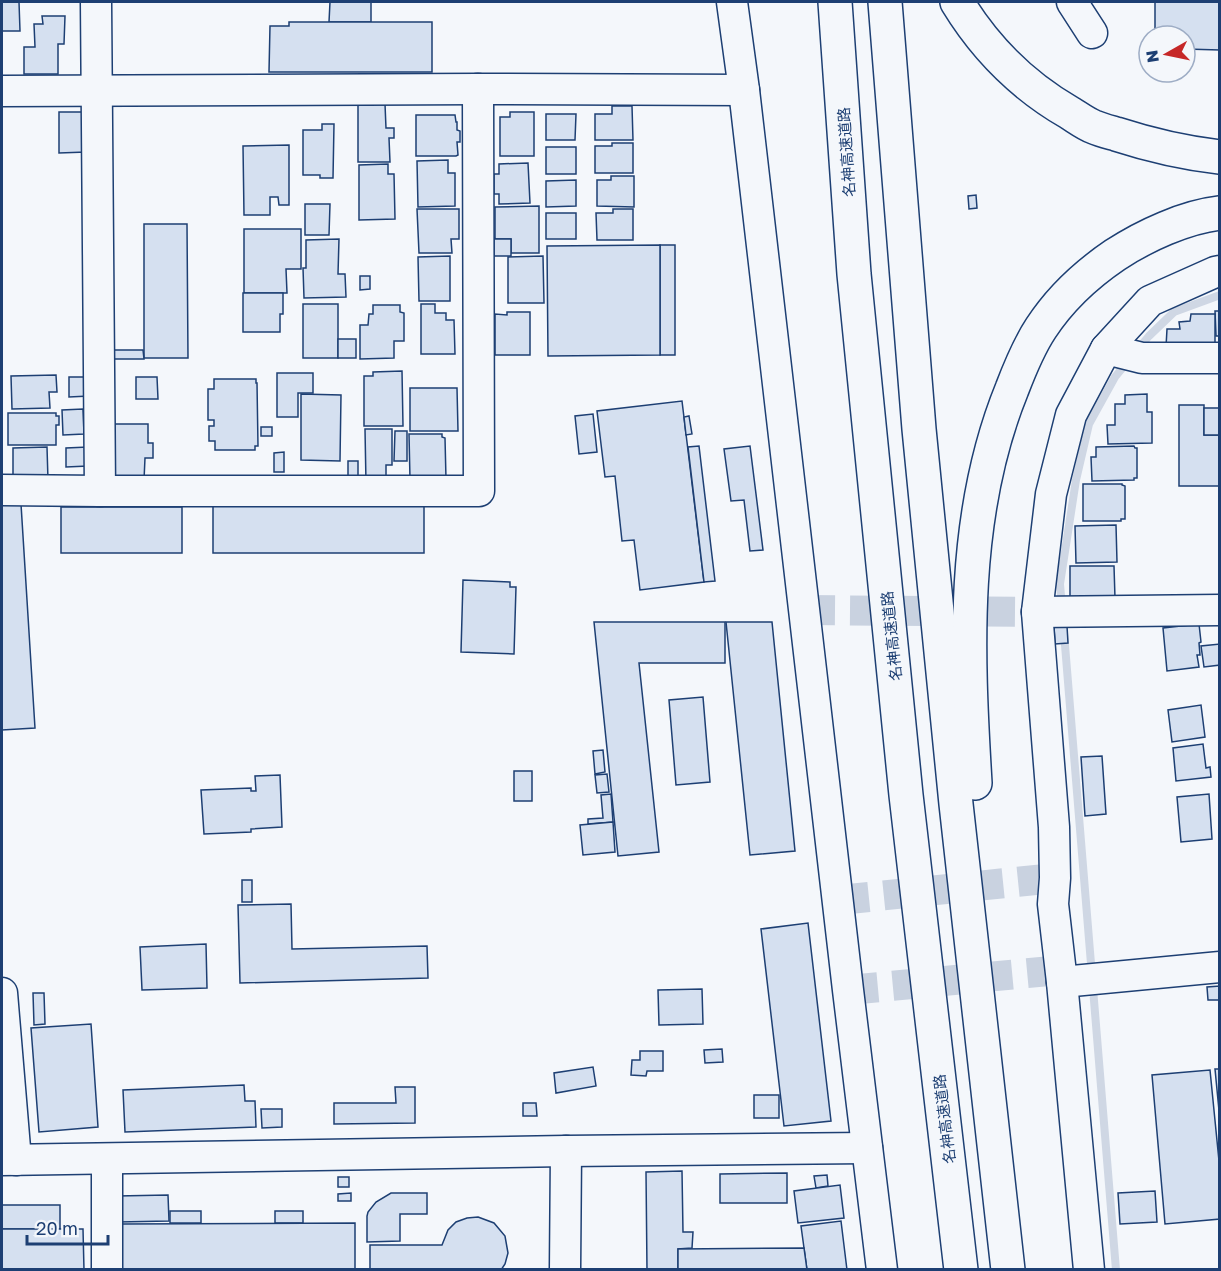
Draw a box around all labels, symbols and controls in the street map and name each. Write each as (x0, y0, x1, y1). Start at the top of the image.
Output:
north arrow (1137, 24, 1197, 84)
text: N (1141, 49, 1163, 64)
street label: 名神高速道路 (834, 106, 858, 198)
street label: 名神高速道路 (877, 590, 905, 682)
street label: 名神高速道路 (930, 1073, 958, 1165)
scale bar (27, 1208, 108, 1246)
text: 20 m (36, 1217, 78, 1239)

